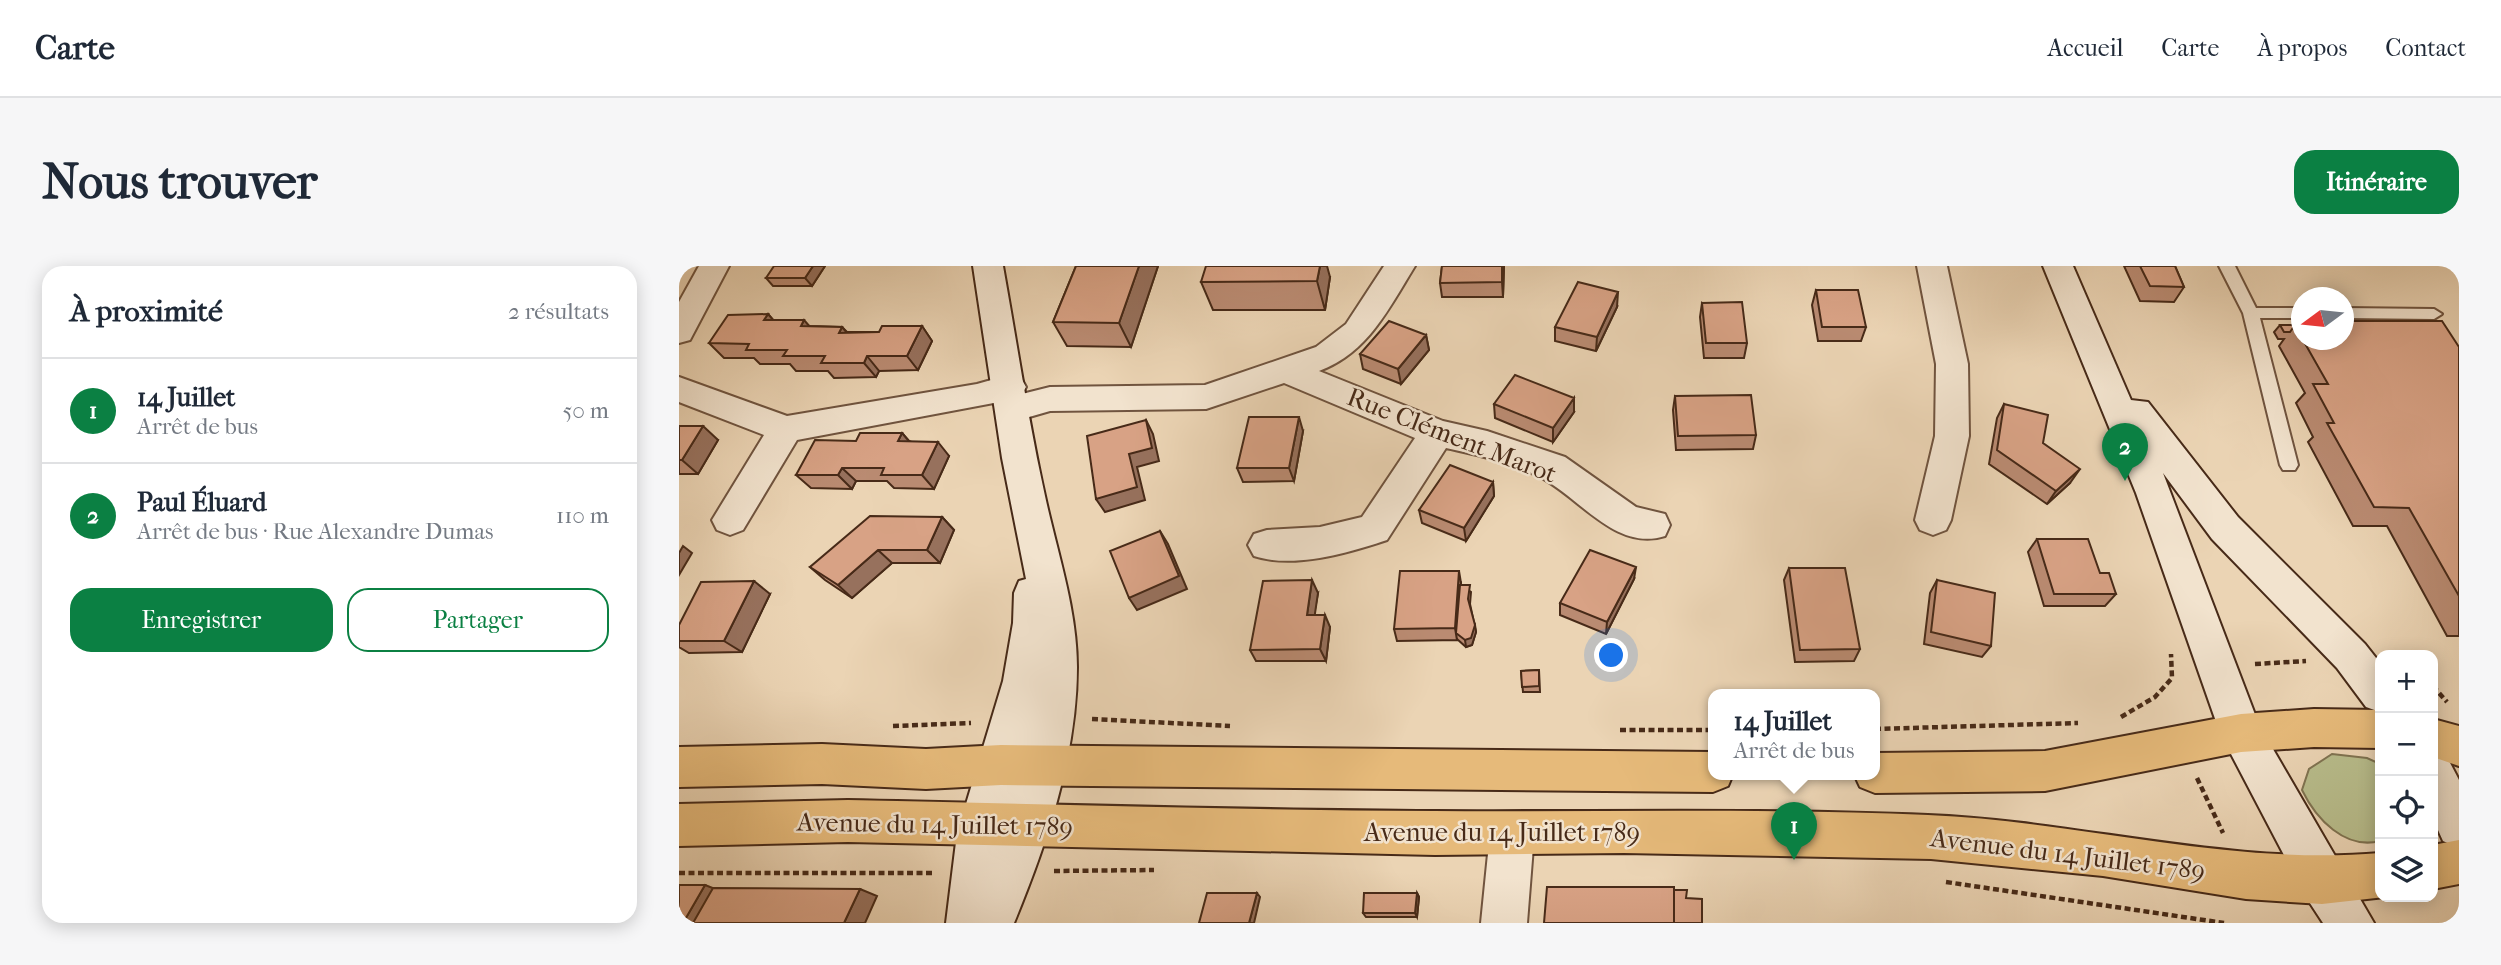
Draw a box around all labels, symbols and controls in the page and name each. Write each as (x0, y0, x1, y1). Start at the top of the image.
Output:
text: Carte (35, 29, 115, 68)
text: Accueil (2048, 34, 2123, 62)
text: Carte (2161, 34, 2219, 62)
text: À propos (2257, 34, 2347, 62)
text: Contact (2385, 34, 2466, 62)
button: Itinéraire (2294, 150, 2459, 214)
text: Nous trouver (42, 153, 317, 211)
north arrow (2291, 287, 2354, 350)
text: À proximité (70, 294, 223, 329)
text: 2 résultats (508, 298, 609, 325)
street label: Rue Clément Marot (1343, 381, 1562, 490)
text: 14 Juillet (137, 382, 235, 413)
text: 1 (89, 397, 97, 424)
text: 50 m (562, 397, 609, 424)
text: Arrêt de bus (137, 413, 258, 440)
pin: 2 (2102, 423, 2148, 481)
text: Paul Éluard (137, 487, 266, 518)
text: 2 (87, 502, 99, 529)
text: 110 m (556, 502, 609, 529)
text: Arrêt de bus · Rue Alexandre Dumas (137, 518, 494, 545)
button: Enregistrer (70, 588, 333, 652)
button: Partager (347, 588, 609, 652)
your location (1594, 638, 1628, 672)
map controls (2375, 650, 2438, 902)
button: + (2375, 650, 2438, 713)
popup (1708, 689, 1880, 780)
text: 14 Juillet (1733, 706, 1832, 737)
button: − (2375, 713, 2438, 776)
text: Arrêt de bus (1733, 737, 1855, 764)
button: locate (2375, 776, 2438, 839)
pin: 1 (1771, 802, 1817, 860)
street label: Avenue du 14 Juillet 1789 (796, 807, 1073, 842)
street label: Avenue du 14 Juillet 1789 (1363, 817, 1640, 848)
street label: Avenue du 14 Juillet 1789 (1928, 822, 2207, 887)
button: layers (2375, 839, 2438, 902)

